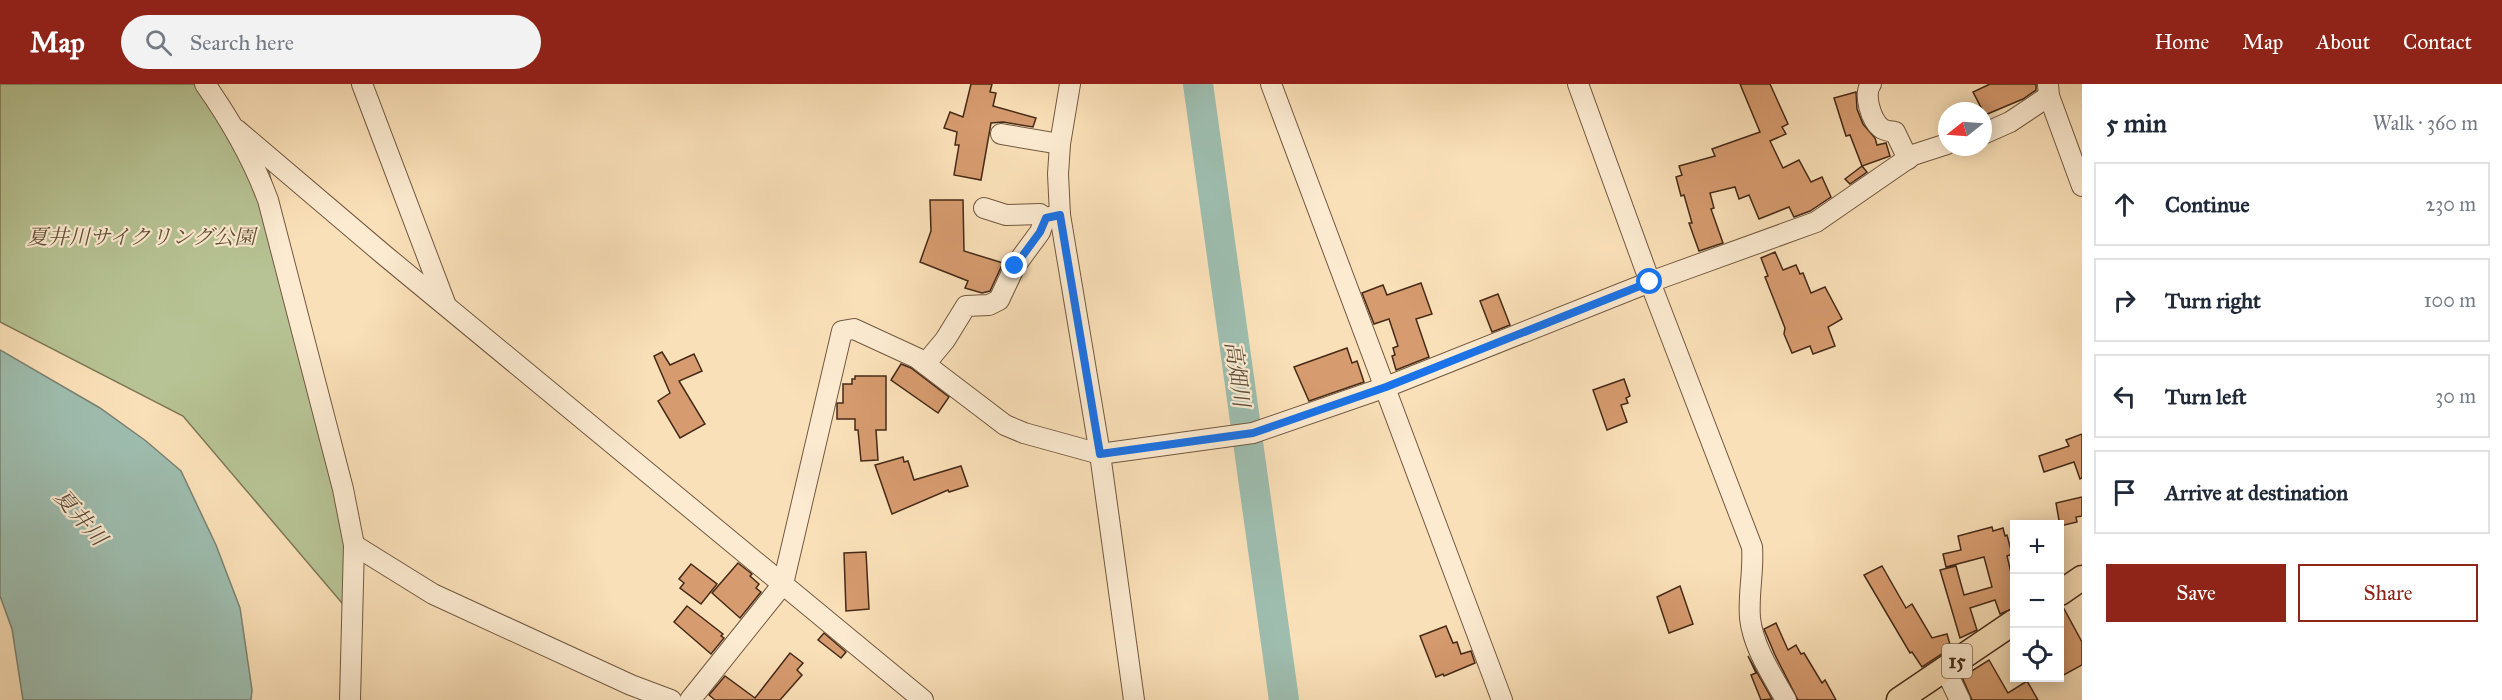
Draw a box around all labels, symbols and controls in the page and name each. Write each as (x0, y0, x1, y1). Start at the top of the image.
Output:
search box (121, 15, 541, 69)
text: Map (30, 25, 85, 60)
icon: search (142, 26, 175, 59)
text: Search here (190, 29, 294, 56)
text: Home (2154, 29, 2209, 55)
text: Map (2242, 29, 2283, 55)
text: About (2316, 29, 2370, 55)
text: Contact (2403, 29, 2472, 55)
north arrow (1938, 102, 1992, 156)
text: 5 min (2106, 107, 2167, 139)
text: Walk · 360 m (2373, 111, 2478, 135)
icon: ahead (2108, 188, 2141, 221)
text: Continue (2165, 191, 2250, 218)
text: 230 m (2425, 192, 2476, 216)
park label: 夏井川サイクリング公園 (27, 224, 258, 250)
route end (1001, 252, 1027, 278)
route start (1636, 268, 1662, 294)
icon: right (2108, 284, 2141, 317)
text: Turn right (2165, 287, 2261, 314)
text: 100 m (2424, 288, 2476, 312)
water label: 高畑川 (1220, 340, 1256, 411)
icon: left (2108, 380, 2141, 413)
text: Turn left (2165, 383, 2247, 410)
text: 30 m (2435, 384, 2476, 408)
icon: arrive (2108, 476, 2141, 509)
text: Arrive at destination (2165, 479, 2348, 506)
water label: 夏井川 (49, 484, 114, 553)
map controls (2010, 520, 2064, 682)
button: + (2010, 520, 2064, 574)
button: Save (2106, 564, 2286, 622)
button: Share (2298, 564, 2478, 622)
button: − (2010, 574, 2064, 628)
button: locate (2010, 628, 2064, 682)
road number: 15 (1942, 644, 1972, 678)

